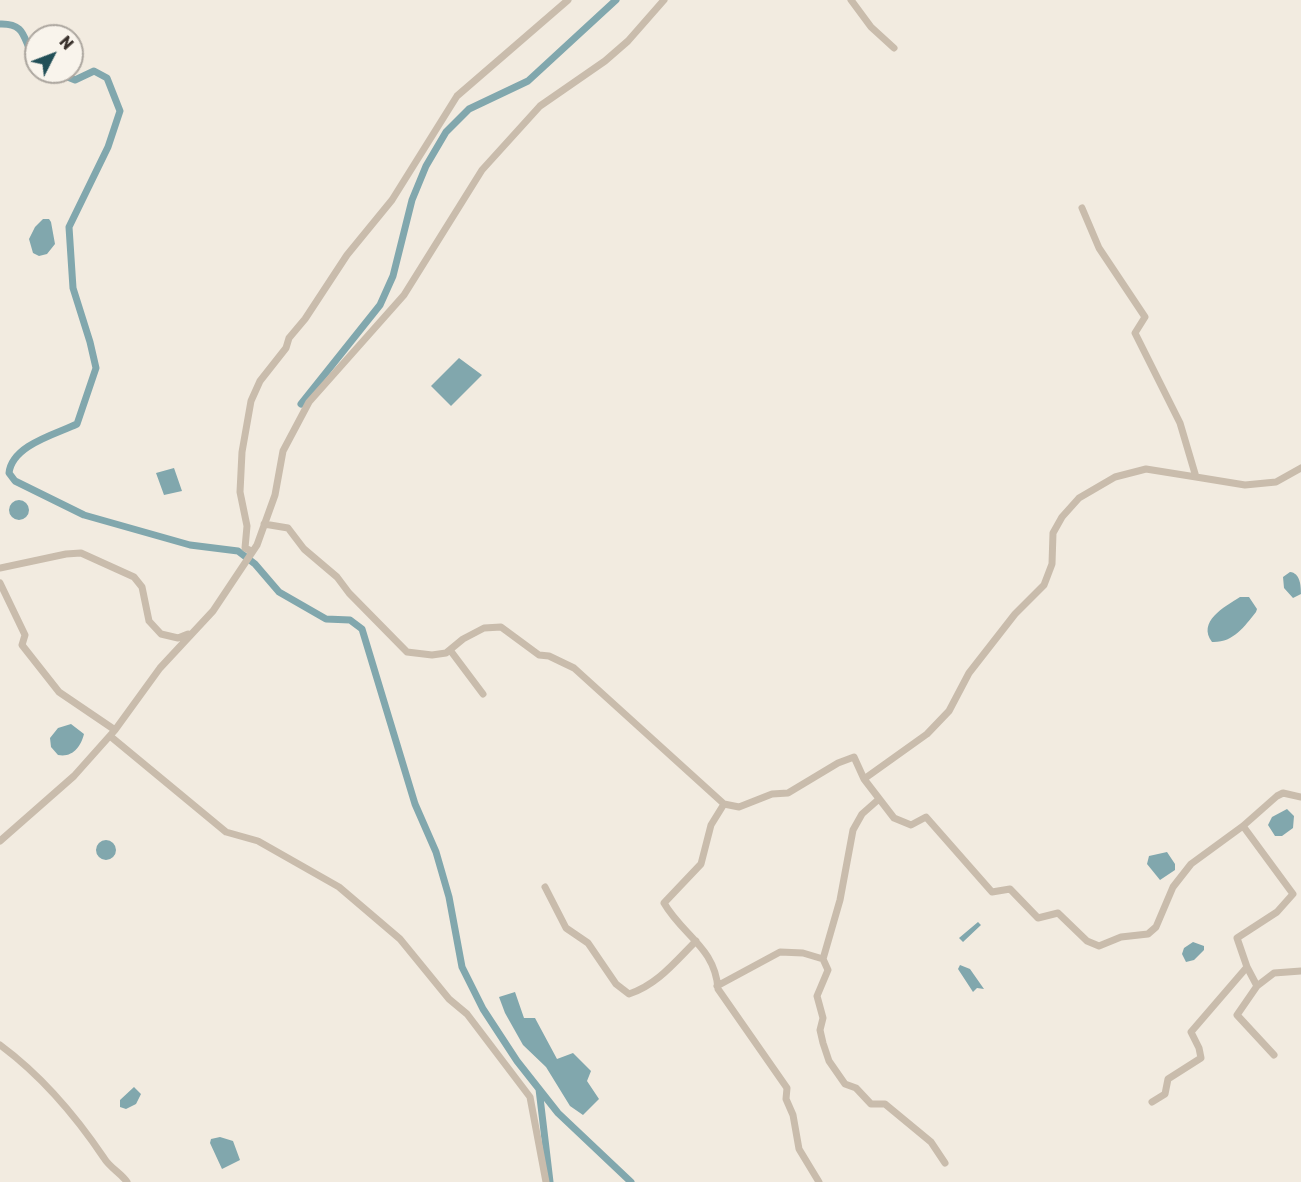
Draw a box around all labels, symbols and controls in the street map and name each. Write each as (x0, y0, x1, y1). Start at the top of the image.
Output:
north arrow (24, 24, 84, 84)
text: N (55, 32, 77, 54)

